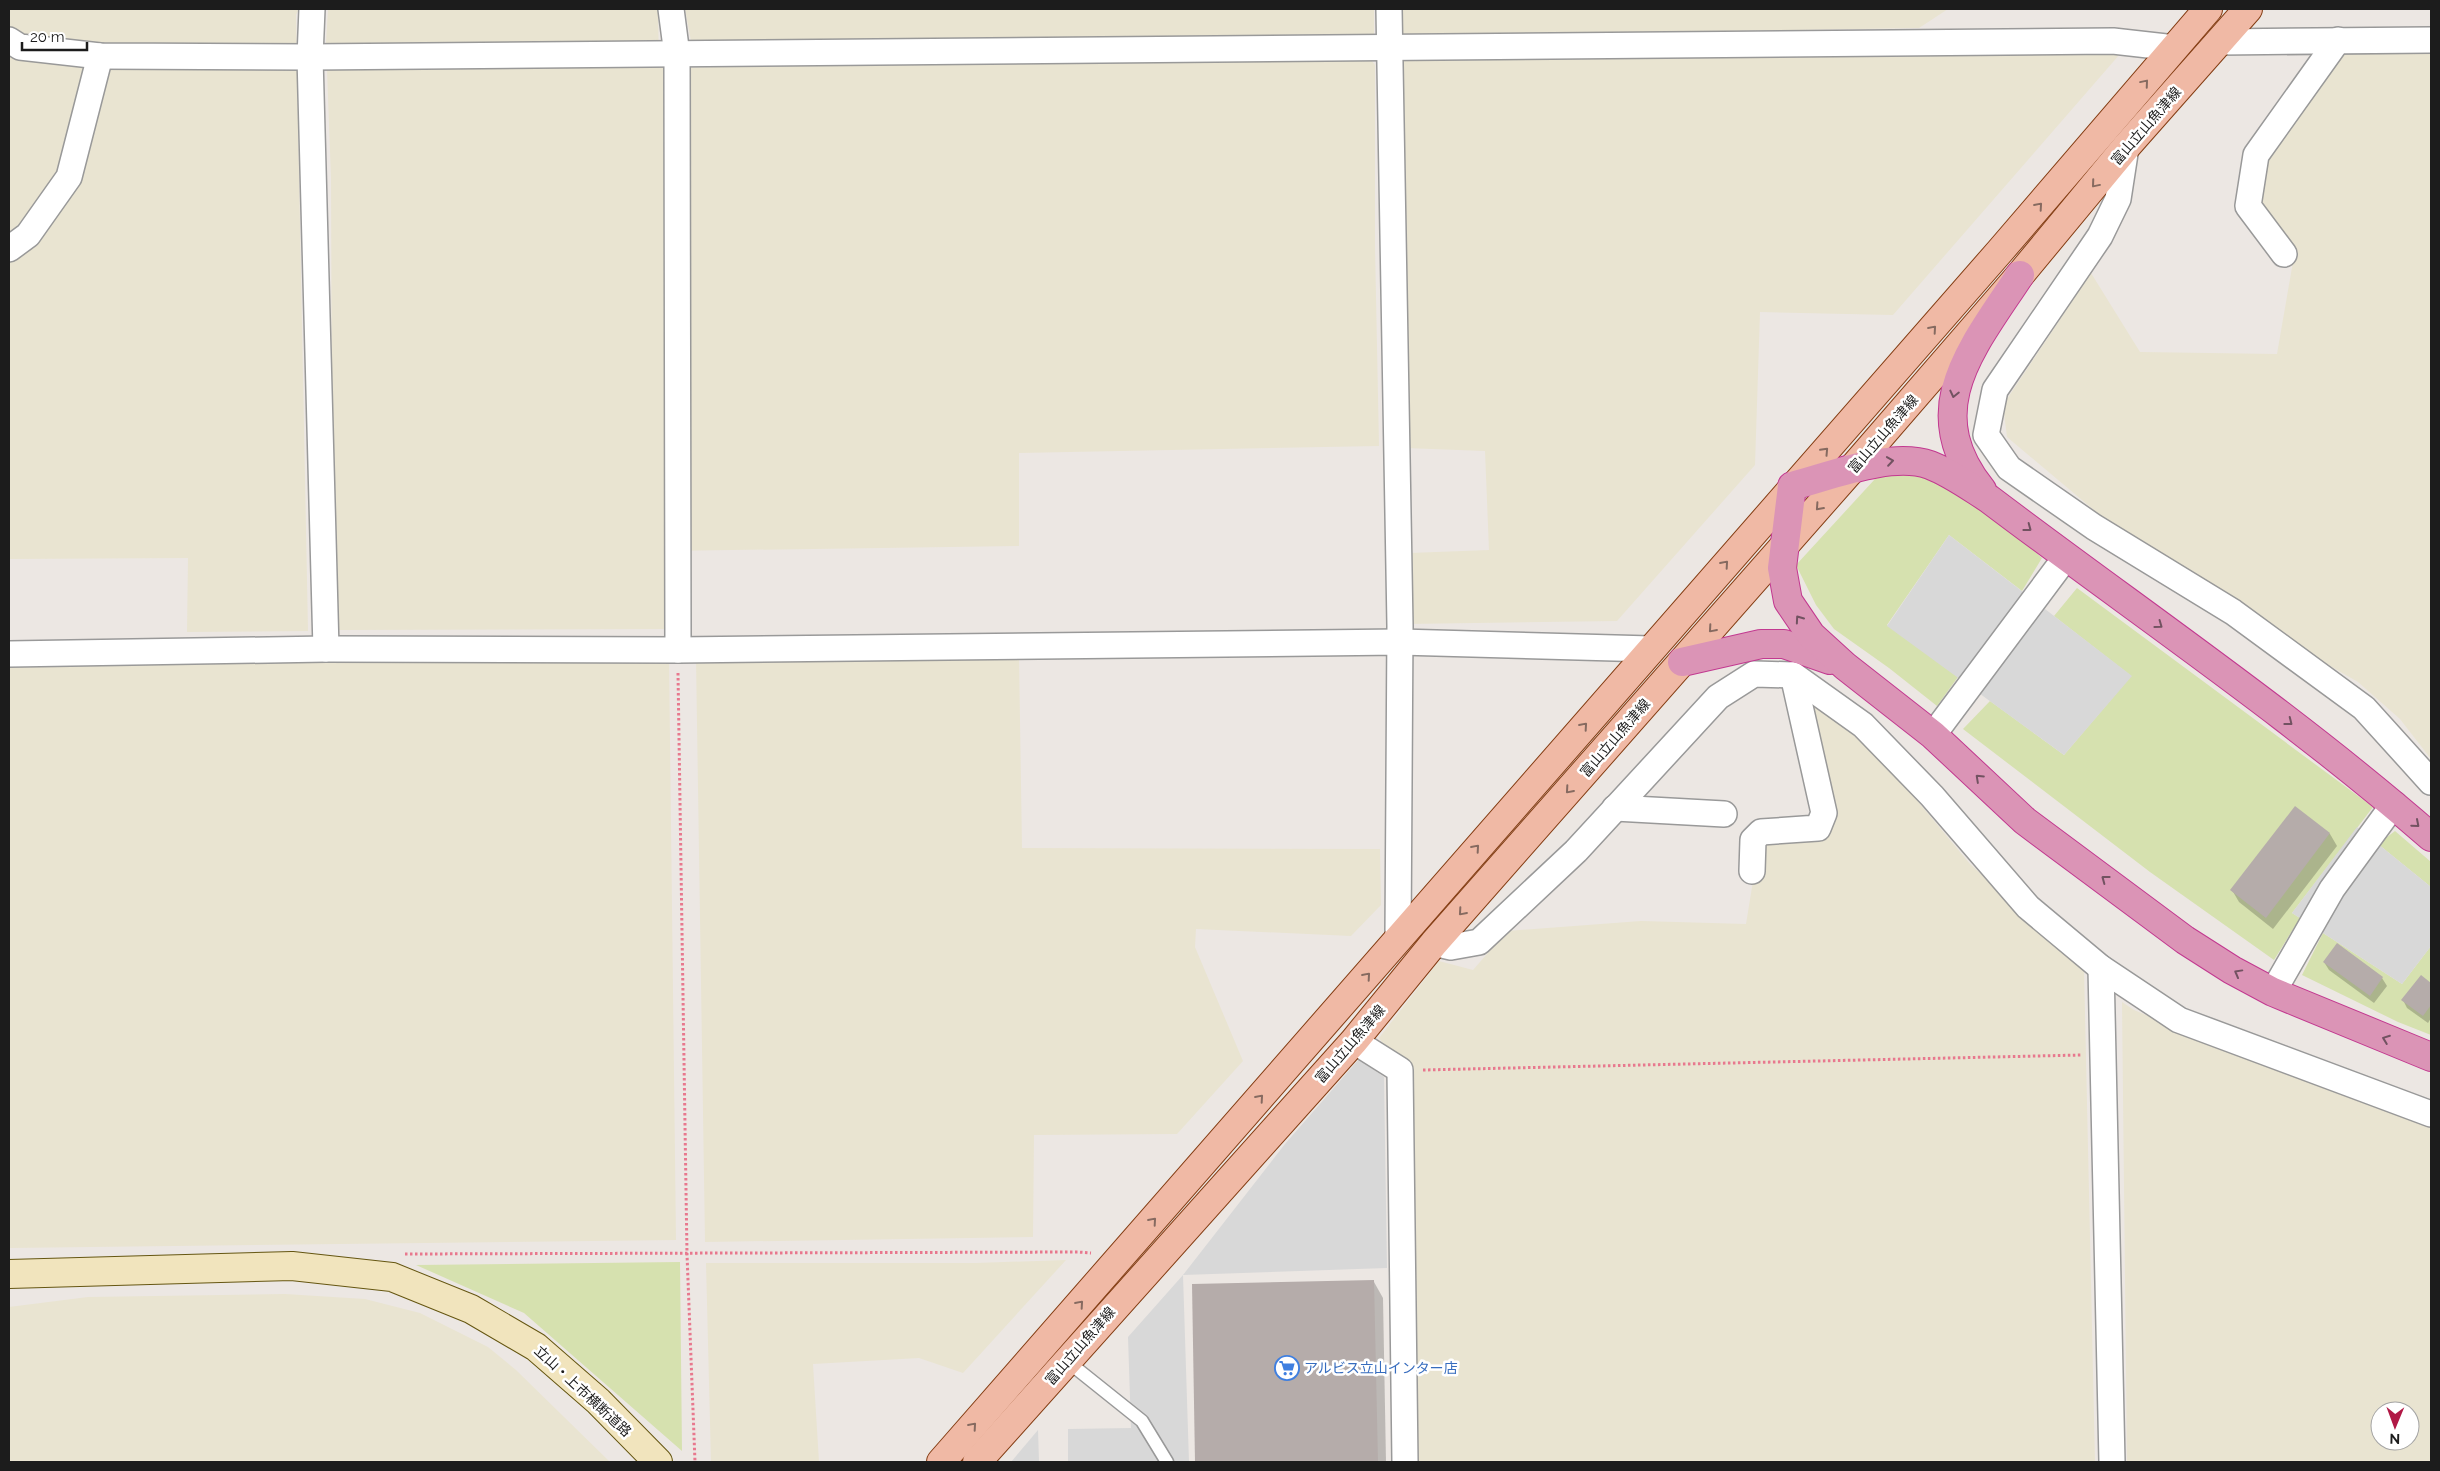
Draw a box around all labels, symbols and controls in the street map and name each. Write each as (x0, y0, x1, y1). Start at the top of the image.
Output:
scale bar (22, 20, 88, 52)
text: 20 m (30, 28, 65, 46)
one-way arrow (2140, 80, 2148, 89)
street label: 富山立山魚津線 (2108, 84, 2184, 168)
one-way arrow (2093, 178, 2101, 187)
one-way arrow (2034, 203, 2042, 212)
one-way arrow (1927, 325, 1936, 334)
one-way arrow (1949, 389, 1960, 398)
street label: 富山立山魚津線 (1845, 392, 1921, 476)
one-way arrow (1820, 447, 1829, 456)
one-way arrow (1887, 456, 1895, 467)
one-way arrow (1816, 501, 1825, 510)
one-way arrow (2022, 523, 2031, 531)
one-way arrow (1719, 561, 1728, 570)
one-way arrow (1796, 615, 1805, 625)
one-way arrow (2154, 618, 2163, 628)
one-way arrow (1708, 623, 1717, 632)
street label: 富山立山魚津線 (1577, 696, 1653, 780)
one-way arrow (2284, 716, 2293, 725)
one-way arrow (1578, 722, 1587, 731)
one-way arrow (1975, 775, 1984, 784)
one-way arrow (1566, 784, 1575, 793)
one-way arrow (2411, 818, 2420, 827)
one-way arrow (1471, 845, 1479, 854)
one-way arrow (2102, 877, 2111, 885)
one-way arrow (1459, 906, 1468, 915)
one-way arrow (2234, 969, 2243, 979)
one-way arrow (1361, 972, 1370, 981)
street label: 富山立山魚津線 (1312, 1002, 1388, 1086)
one-way arrow (2382, 1035, 2391, 1045)
one-way arrow (1254, 1095, 1263, 1104)
one-way arrow (1148, 1217, 1157, 1226)
one-way arrow (1075, 1300, 1084, 1309)
street label: 富山立山魚津線 (1042, 1304, 1118, 1388)
street label: 立山・上市横断道路 (531, 1342, 635, 1440)
supermarket icon: アルビス立山インター店 (1274, 1355, 1300, 1381)
place label: アルビス立山インター店 (1304, 1360, 1458, 1376)
north arrow (2370, 1401, 2420, 1451)
one-way arrow (967, 1422, 976, 1431)
text: N (2389, 1431, 2400, 1447)

